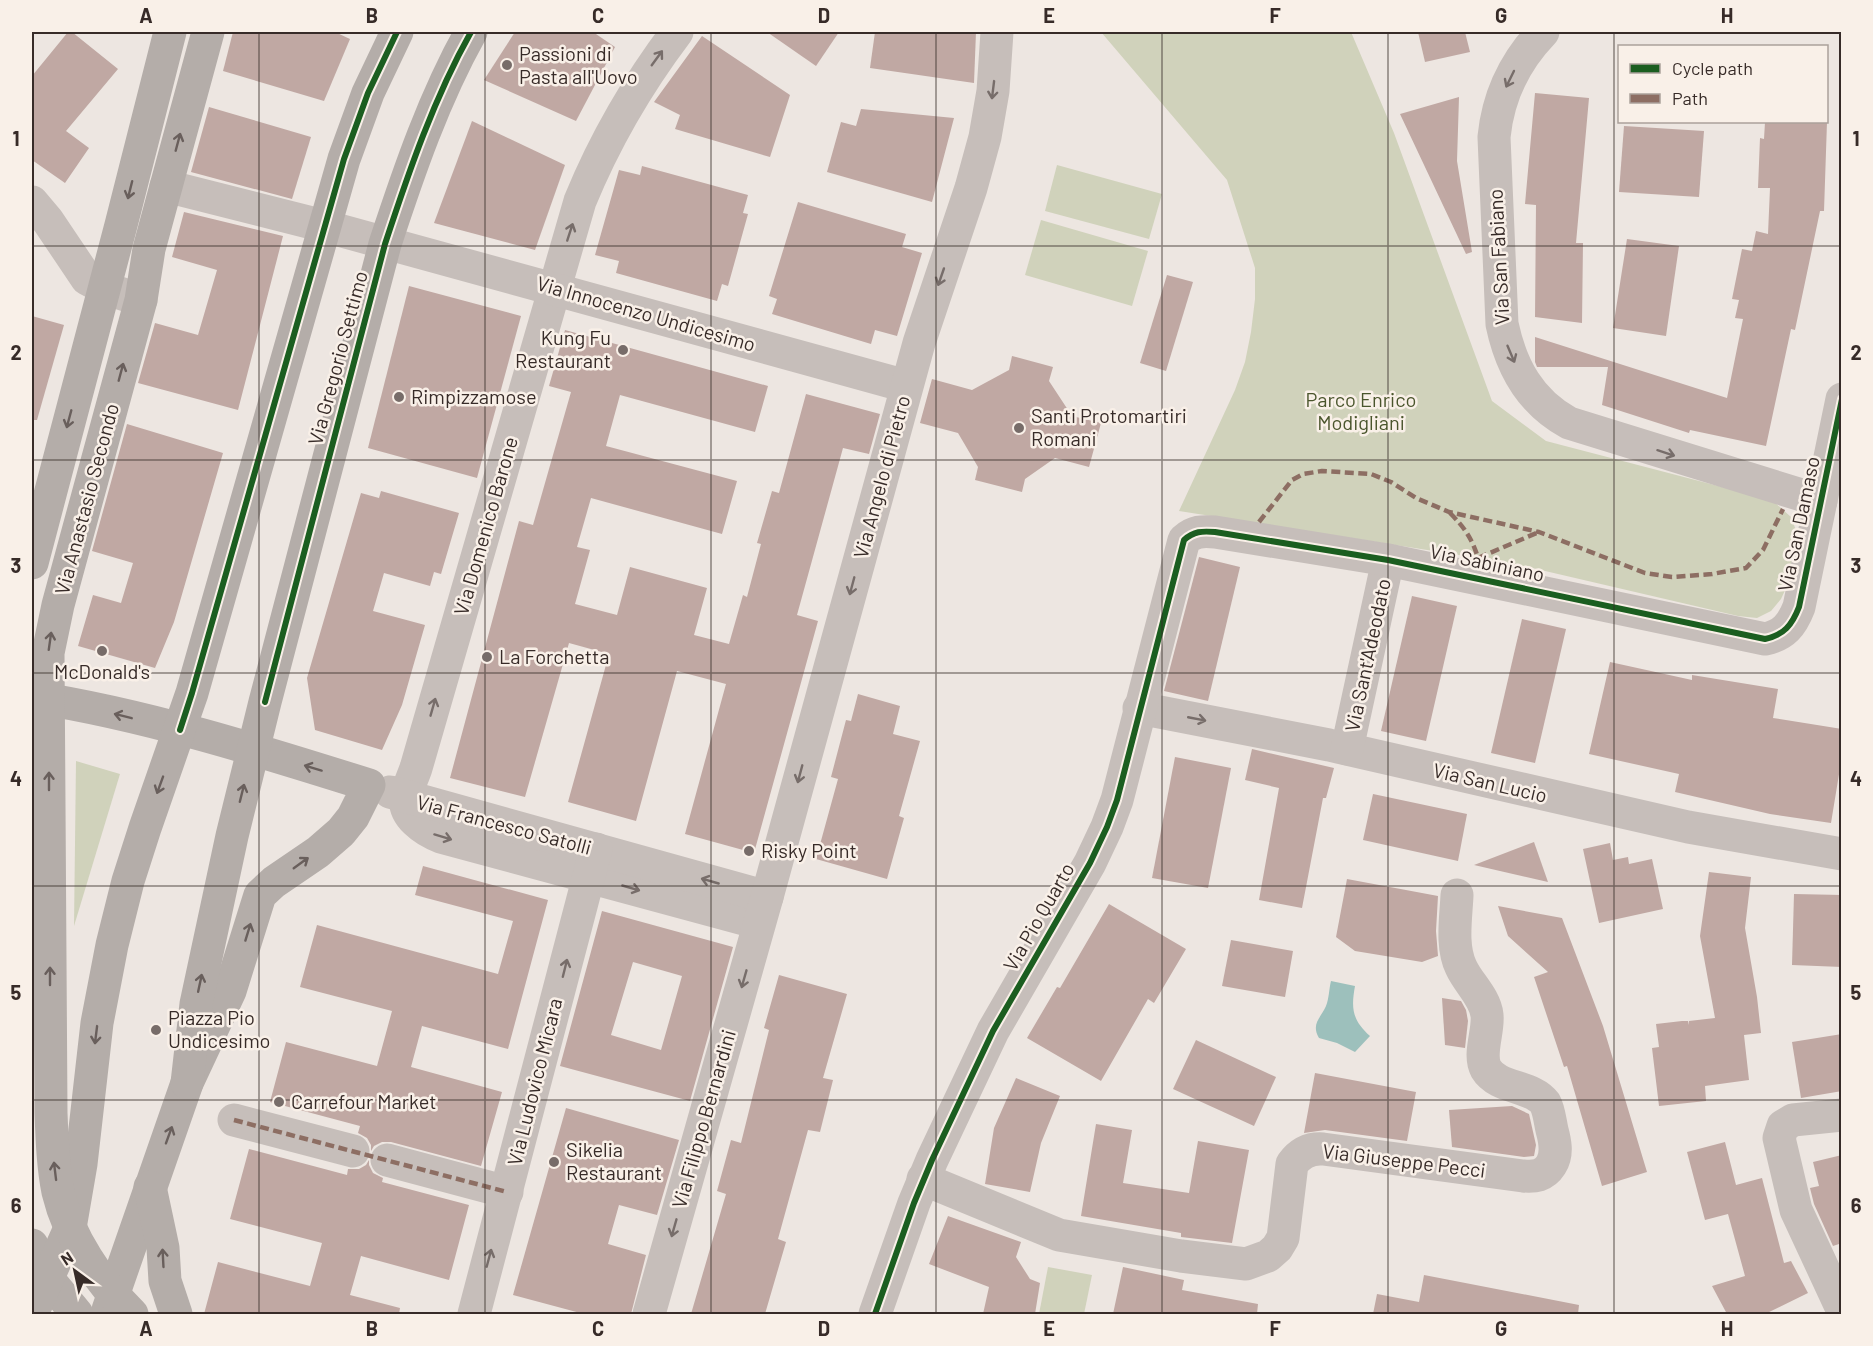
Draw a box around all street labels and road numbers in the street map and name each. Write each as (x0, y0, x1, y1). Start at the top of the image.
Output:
street label: Via San Fabiano (1482, 188, 1514, 326)
street label: Via Gregorio Settimo (302, 268, 372, 447)
street label: Via Innocenzo Undicesimo (534, 270, 759, 356)
street label: Via Angelo di Pietro (848, 393, 914, 561)
street label: Via Anastasio Secondo (49, 400, 123, 597)
street label: Via Domenico Barone (448, 434, 522, 618)
street label: Via San Damaso (1772, 454, 1824, 594)
street label: Via Sabiniano (1428, 538, 1547, 586)
street label: Via Sant'Adeodato (1339, 576, 1395, 733)
street label: Via San Lucio (1431, 757, 1550, 807)
street label: Via Francesco Satolli (414, 789, 594, 859)
street label: Via Pio Quarto (998, 858, 1079, 975)
street label: Via Ludovico Micara (502, 995, 566, 1168)
street label: Via Filippo Bernardini (666, 1027, 740, 1211)
street label: Via Giuseppe Pecci (1321, 1138, 1487, 1182)

